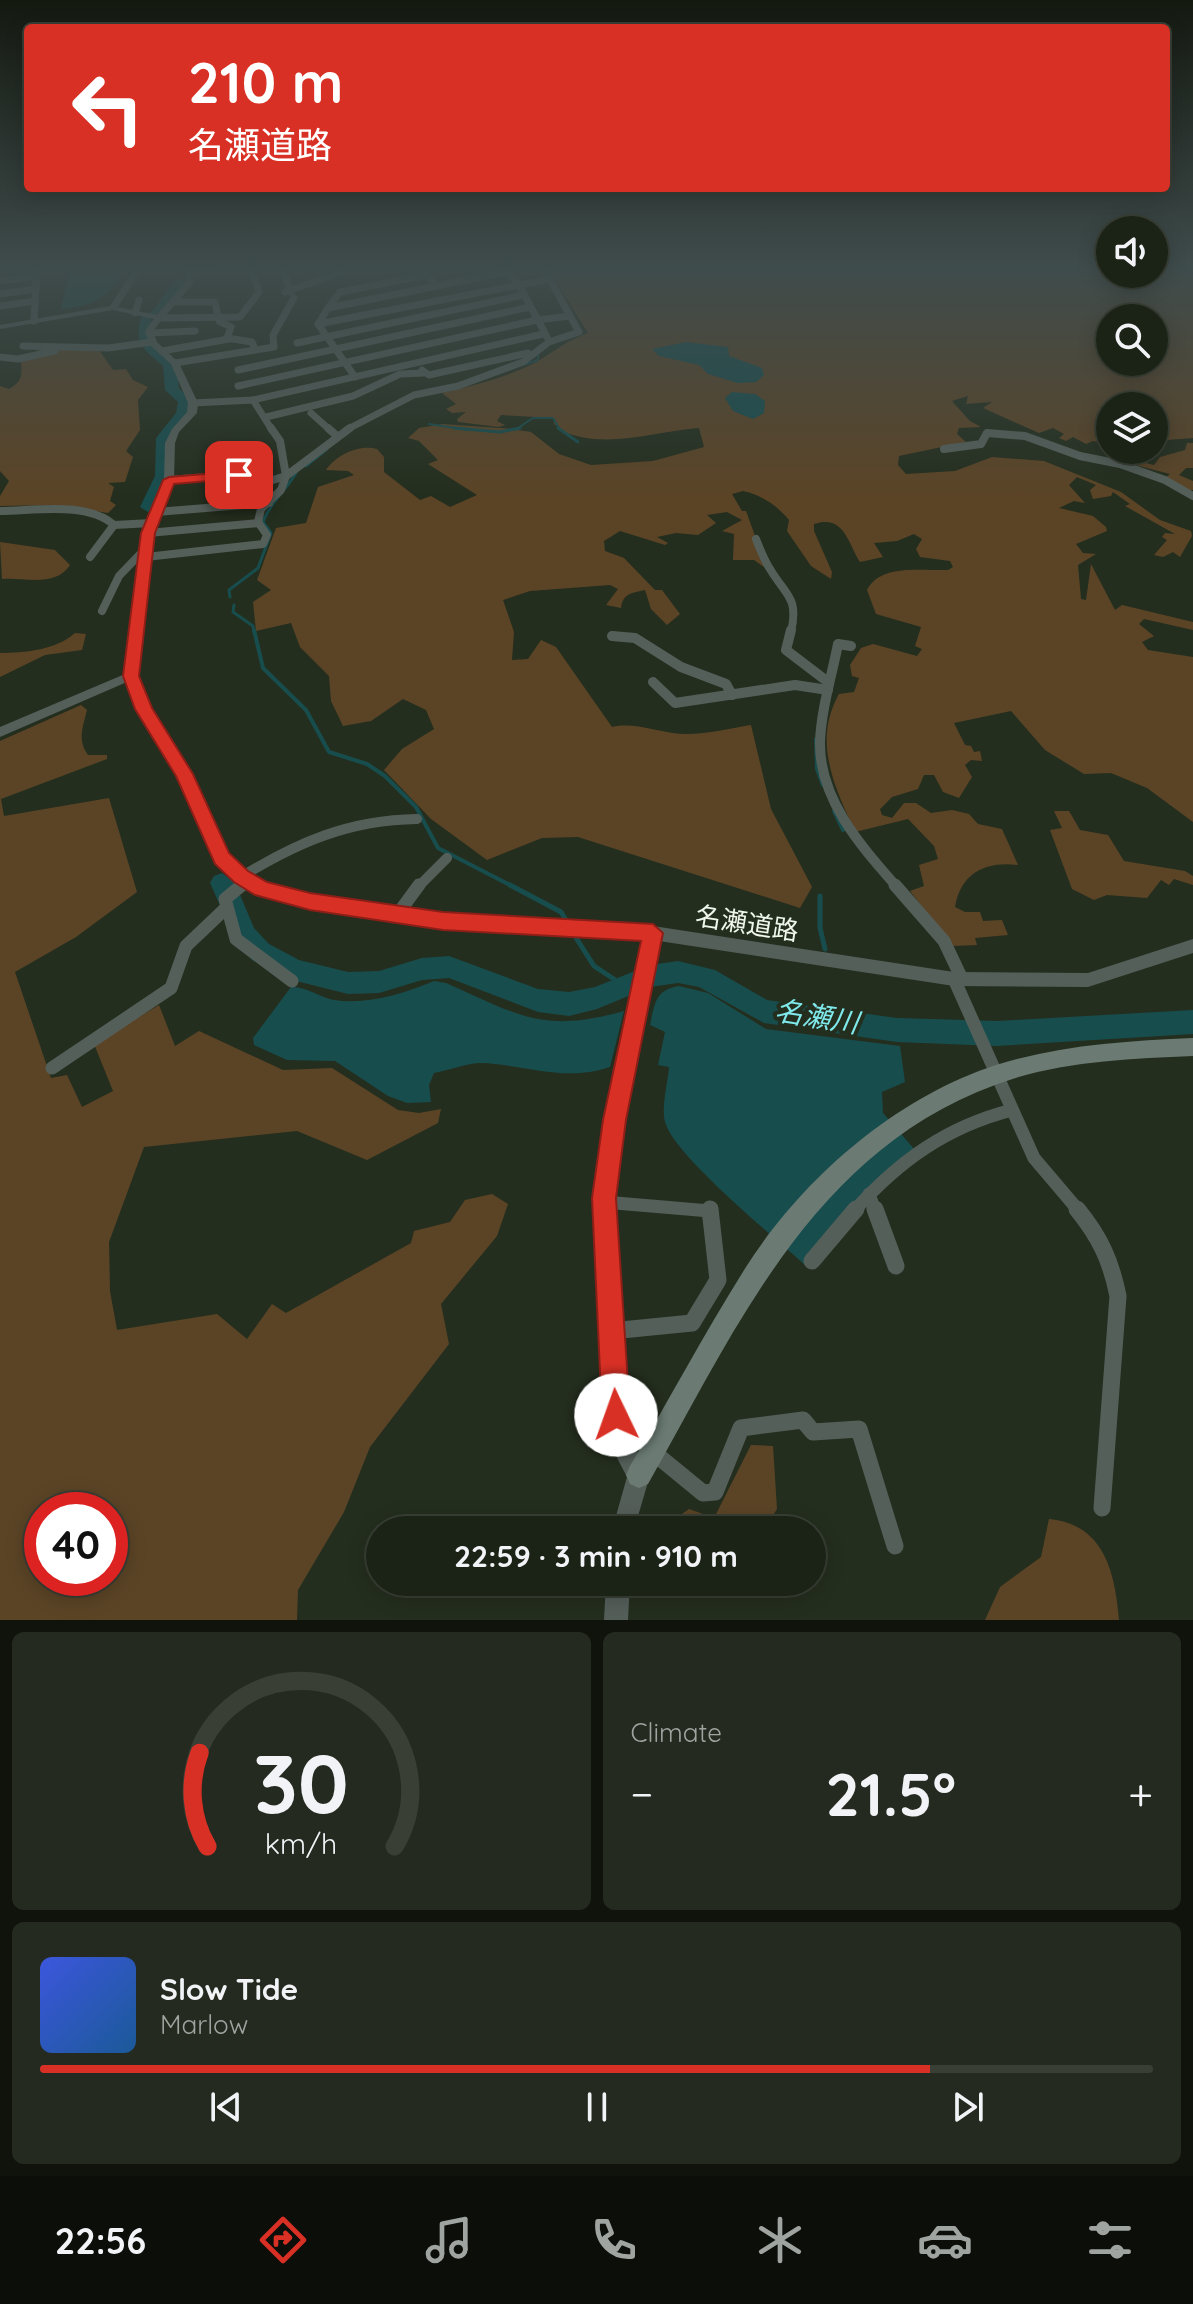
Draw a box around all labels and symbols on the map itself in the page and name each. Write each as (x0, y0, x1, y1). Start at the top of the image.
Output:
pin (205, 441, 273, 509)
street label: 名瀬道路 (693, 899, 801, 947)
water label: 名瀬川 (773, 992, 864, 1040)
position arrow (574, 1373, 658, 1457)
speed limit sign: 40 (24, 1492, 128, 1596)

